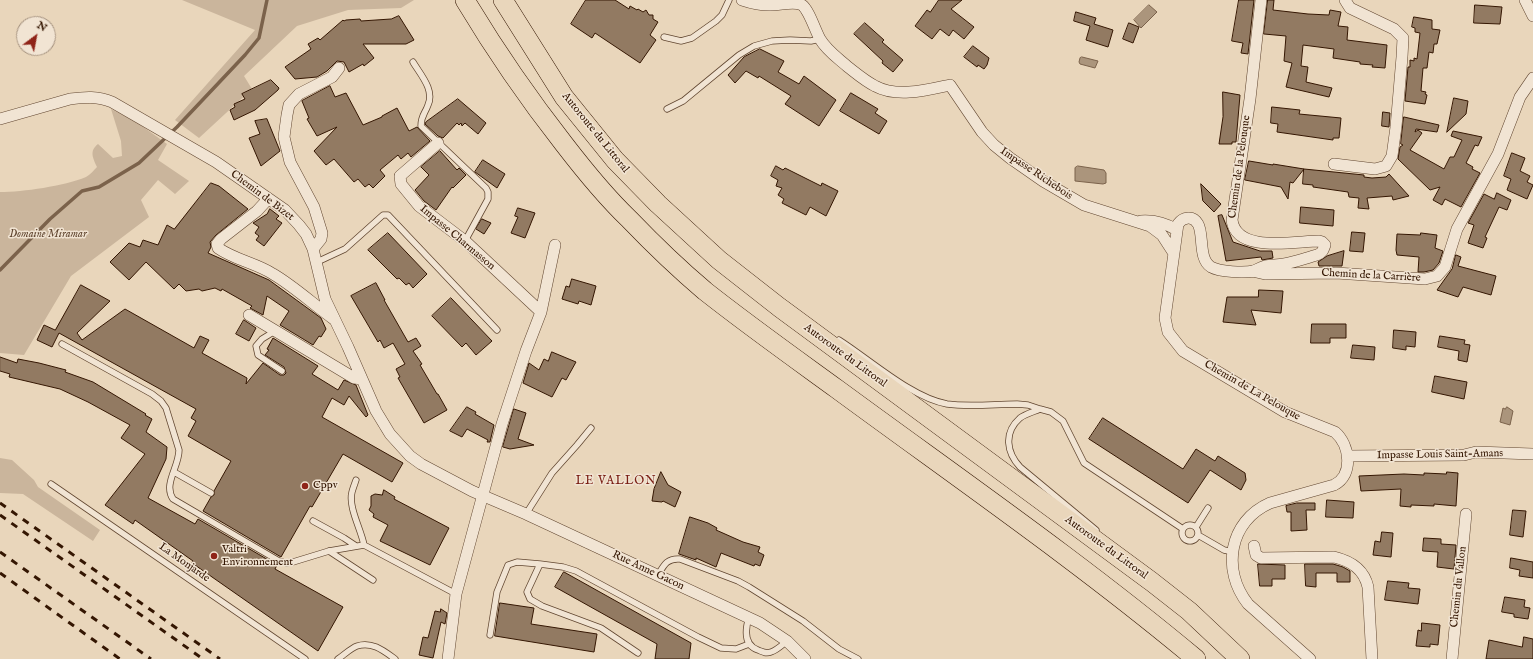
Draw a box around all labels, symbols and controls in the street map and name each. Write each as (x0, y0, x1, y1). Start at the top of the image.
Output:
north arrow (16, 16, 56, 56)
text: N (34, 18, 50, 35)
street label: Autoroute du Littoral (559, 90, 631, 176)
street label: Chemin de la Pelouque (1226, 115, 1254, 219)
street label: Impasse Richebois (997, 145, 1075, 203)
street label: Chemin de Bizet (228, 168, 296, 224)
street label: Impasse Charmasson (417, 203, 497, 273)
park label: Domaine Miramar (9, 228, 87, 242)
street label: Chemin de la Carrière (1321, 267, 1421, 285)
street label: Autoroute du Littoral (801, 321, 889, 391)
street label: Chemin de La Pelouque (1202, 358, 1302, 424)
street label: Impasse Louis Saint-Amans (1377, 447, 1503, 463)
district label: LE VALLON (575, 475, 657, 489)
place label: Cppv (313, 479, 338, 493)
marker: Cppv (300, 481, 310, 491)
street label: Autoroute du Littoral (1062, 513, 1150, 583)
street label: La Monjarde (156, 541, 212, 585)
place label: Valtri Environnement (222, 543, 293, 569)
street label: Chemin du Vallon (1448, 546, 1470, 628)
street label: Rue Anne Gacon (610, 549, 686, 593)
marker: Valtri Environnement (209, 551, 219, 561)

